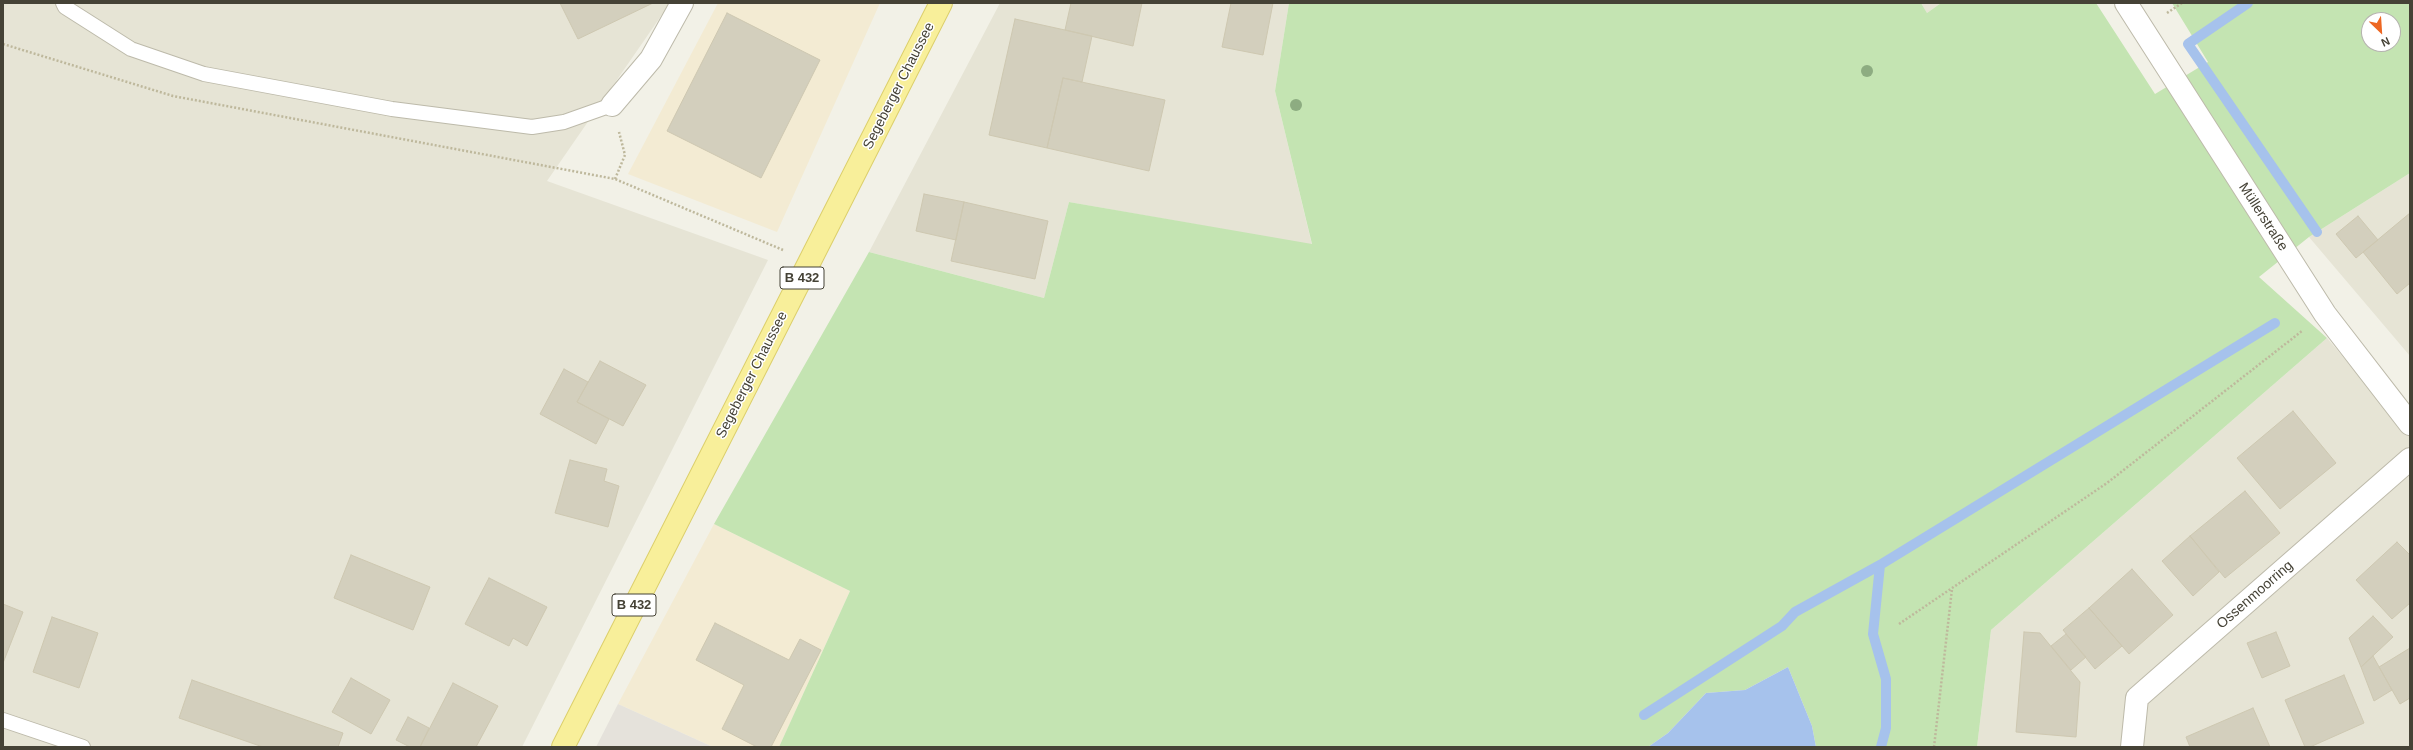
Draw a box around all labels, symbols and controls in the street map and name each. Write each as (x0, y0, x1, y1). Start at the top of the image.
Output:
north arrow (2361, 12, 2401, 52)
street label: Segeberger Chaussee (860, 20, 938, 152)
text: N (2380, 35, 2392, 49)
street label: Müllerstraße (2235, 180, 2291, 254)
road number: B 432 (780, 267, 824, 289)
street label: Segeberger Chaussee (713, 309, 791, 441)
street label: Ossenmoorring (2213, 557, 2297, 633)
road number: B 432 (612, 594, 656, 616)

